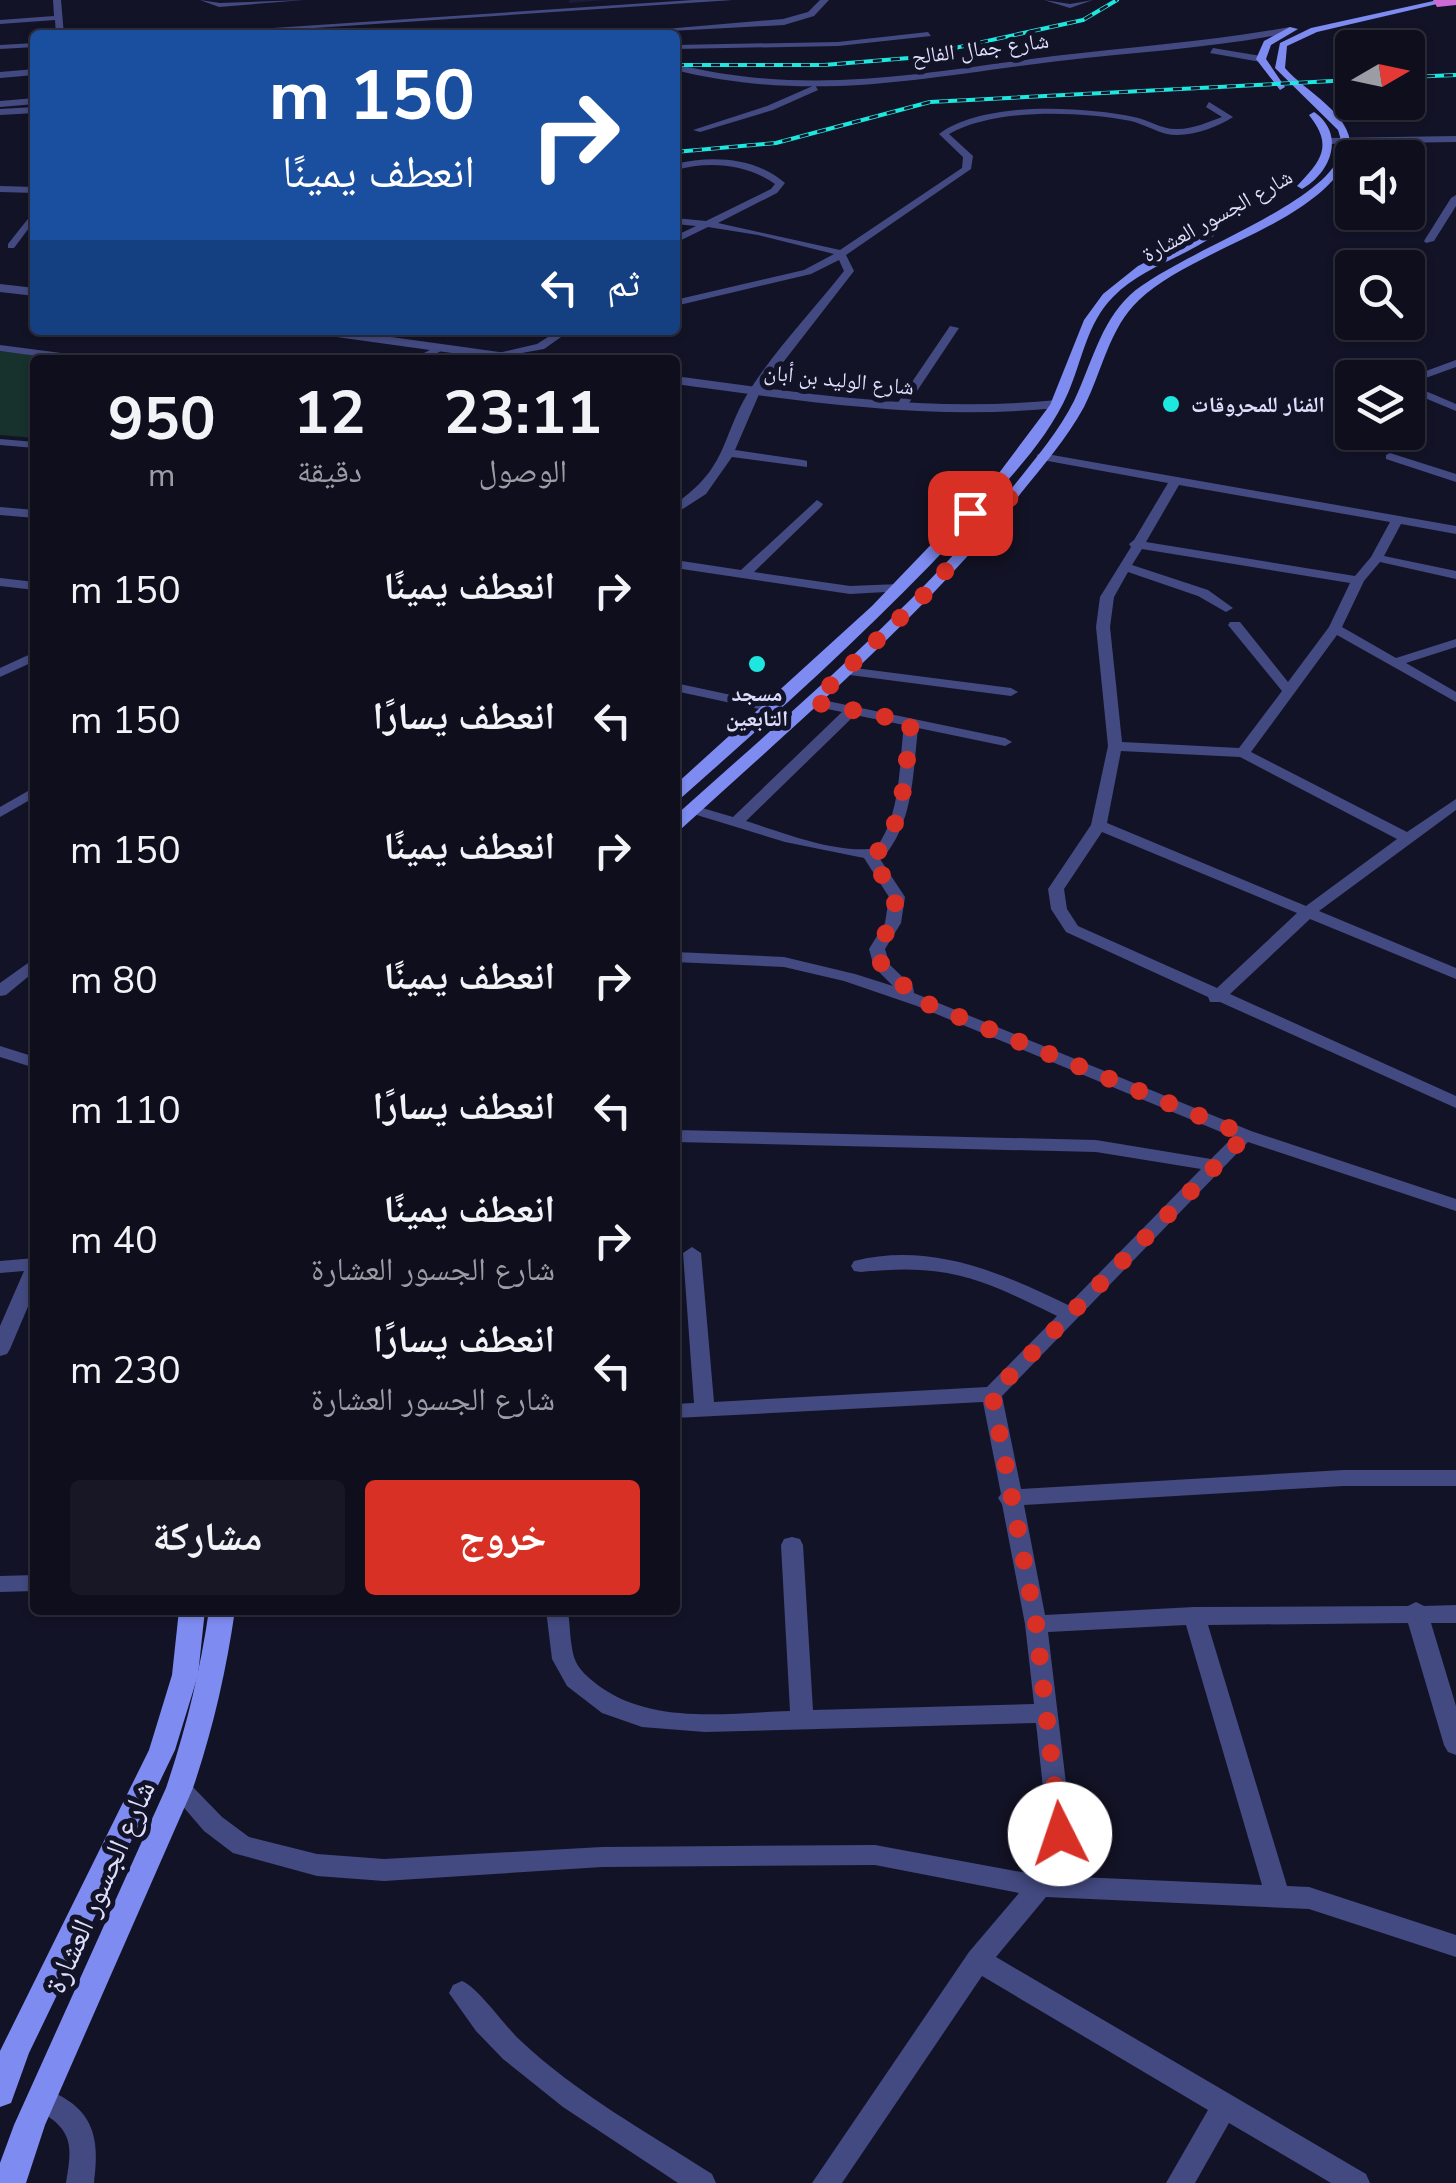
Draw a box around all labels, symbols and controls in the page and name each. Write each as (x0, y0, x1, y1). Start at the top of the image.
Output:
street label: شارع جمال الفالح (910, 26, 1051, 72)
north arrow (1335, 30, 1425, 120)
map controls (1335, 30, 1425, 450)
text: 150 m (269, 48, 475, 144)
icon: right (510, 70, 640, 200)
button: sound (1335, 140, 1425, 230)
text: انعطف يمينًا (282, 142, 475, 203)
street label: شارع الجسور العشارة (1137, 162, 1298, 270)
button: search (1335, 250, 1425, 340)
text: ثم (607, 258, 640, 309)
icon: left (532, 260, 587, 315)
street label: شارع الوليد بن أبان (762, 357, 915, 403)
button: layers (1335, 360, 1425, 450)
text: 12 (294, 372, 366, 454)
text: 23:11 (443, 372, 602, 454)
text: 950 (108, 378, 216, 460)
place label: الفنار للمحروقات (1191, 390, 1325, 420)
marker: الفنار للمحروقات (1160, 393, 1182, 415)
text: دقيقة (297, 450, 362, 493)
text: الوصول (479, 450, 567, 493)
text: m (148, 454, 176, 497)
pin (928, 471, 1013, 556)
icon: arrive (943, 486, 998, 541)
text: انعطف يمينًا (384, 561, 555, 612)
icon: right (585, 563, 640, 618)
text: 150 m (70, 565, 181, 616)
marker: مسجد التابعين (746, 653, 768, 675)
place label: مسجد التابعين (726, 679, 788, 734)
text: انعطف يسارًا (372, 691, 555, 742)
icon: left (585, 693, 640, 748)
text: 150 m (70, 695, 181, 746)
text: انعطف يمينًا (384, 821, 555, 872)
icon: right (585, 823, 640, 878)
text: 150 m (70, 825, 181, 876)
text: انعطف يمينًا (384, 951, 555, 1002)
icon: right (585, 953, 640, 1008)
text: 80 m (70, 955, 158, 1006)
text: انعطف يسارًا (372, 1081, 555, 1132)
icon: left (585, 1083, 640, 1138)
text: 110 m (70, 1085, 181, 1136)
text: انعطف يمينًا (384, 1184, 555, 1235)
icon: right (585, 1213, 640, 1268)
text: 40 m (70, 1215, 158, 1266)
text: شارع الجسور العشارة (311, 1248, 555, 1291)
text: انعطف يسارًا (372, 1314, 555, 1365)
icon: left (585, 1343, 640, 1398)
text: 230 m (70, 1345, 181, 1396)
text: شارع الجسور العشارة (311, 1378, 555, 1421)
button: مشاركة (70, 1480, 345, 1595)
button: خروج (365, 1480, 640, 1595)
street label: شارع الجسور العشارة (35, 1774, 166, 2000)
position arrow (1008, 1782, 1112, 1886)

